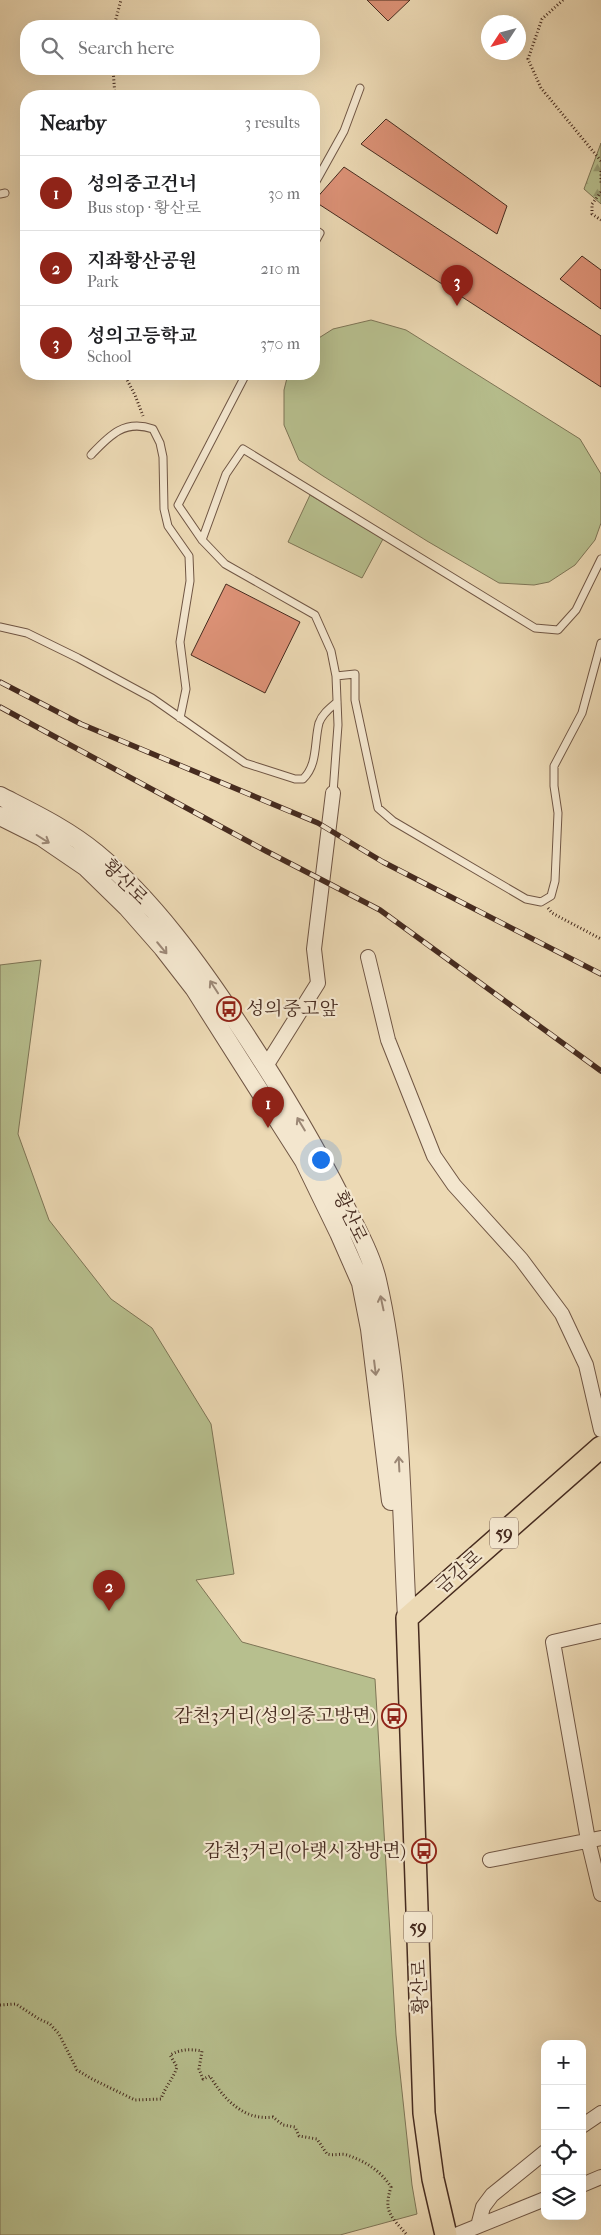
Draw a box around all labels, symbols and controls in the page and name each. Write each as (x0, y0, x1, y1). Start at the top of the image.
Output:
north arrow (481, 15, 526, 60)
search box (20, 20, 320, 75)
icon: search (38, 34, 66, 62)
text: Search here (78, 37, 174, 59)
text: Nearby (40, 111, 106, 135)
text: 3 results (244, 113, 300, 132)
text: 성의중고건너 (87, 173, 197, 195)
text: 1 (53, 184, 59, 203)
text: 30 m (268, 184, 300, 203)
text: Bus stop · 황산로 (87, 198, 201, 217)
text: 지좌황산공원 (87, 250, 197, 272)
text: 2 (52, 259, 60, 278)
text: 210 m (261, 259, 300, 278)
pin: 3 (441, 265, 473, 306)
text: Park (87, 272, 119, 291)
text: 성의고등학교 (87, 325, 197, 347)
text: 3 (53, 334, 59, 353)
text: 370 m (260, 334, 300, 353)
text: School (87, 347, 132, 366)
one-way arrow (36, 833, 50, 844)
street label: 황산로 (98, 855, 152, 909)
one-way arrow (157, 941, 168, 954)
one-way arrow (208, 980, 219, 994)
bus stop icon: 성의중고앞 (216, 996, 242, 1022)
place label: 성의중고앞 (246, 998, 338, 1020)
pin: 1 (252, 1087, 284, 1128)
one-way arrow (296, 1117, 306, 1131)
your location (308, 1147, 334, 1173)
street label: 황산로 (328, 1187, 372, 1247)
one-way arrow (376, 1295, 386, 1311)
one-way arrow (370, 1360, 380, 1376)
one-way arrow (394, 1457, 403, 1473)
road number: 59 (490, 1518, 518, 1549)
street label: 금감로 (431, 1546, 487, 1598)
pin: 2 (93, 1570, 125, 1611)
bus stop icon: 감천3거리(성의중고방면) (381, 1703, 407, 1729)
place label: 감천3거리(성의중고방면) (174, 1705, 376, 1727)
bus stop icon: 감천3거리(아랫시장방면) (411, 1838, 437, 1864)
place label: 감천3거리(아랫시장방면) (204, 1840, 406, 1862)
road number: 59 (404, 1911, 432, 1942)
street label: 황산로 (408, 1959, 432, 2015)
map controls (541, 2040, 586, 2220)
button: + (541, 2040, 586, 2085)
button: − (541, 2085, 586, 2130)
button: locate (541, 2130, 586, 2175)
button: layers (541, 2175, 586, 2220)

